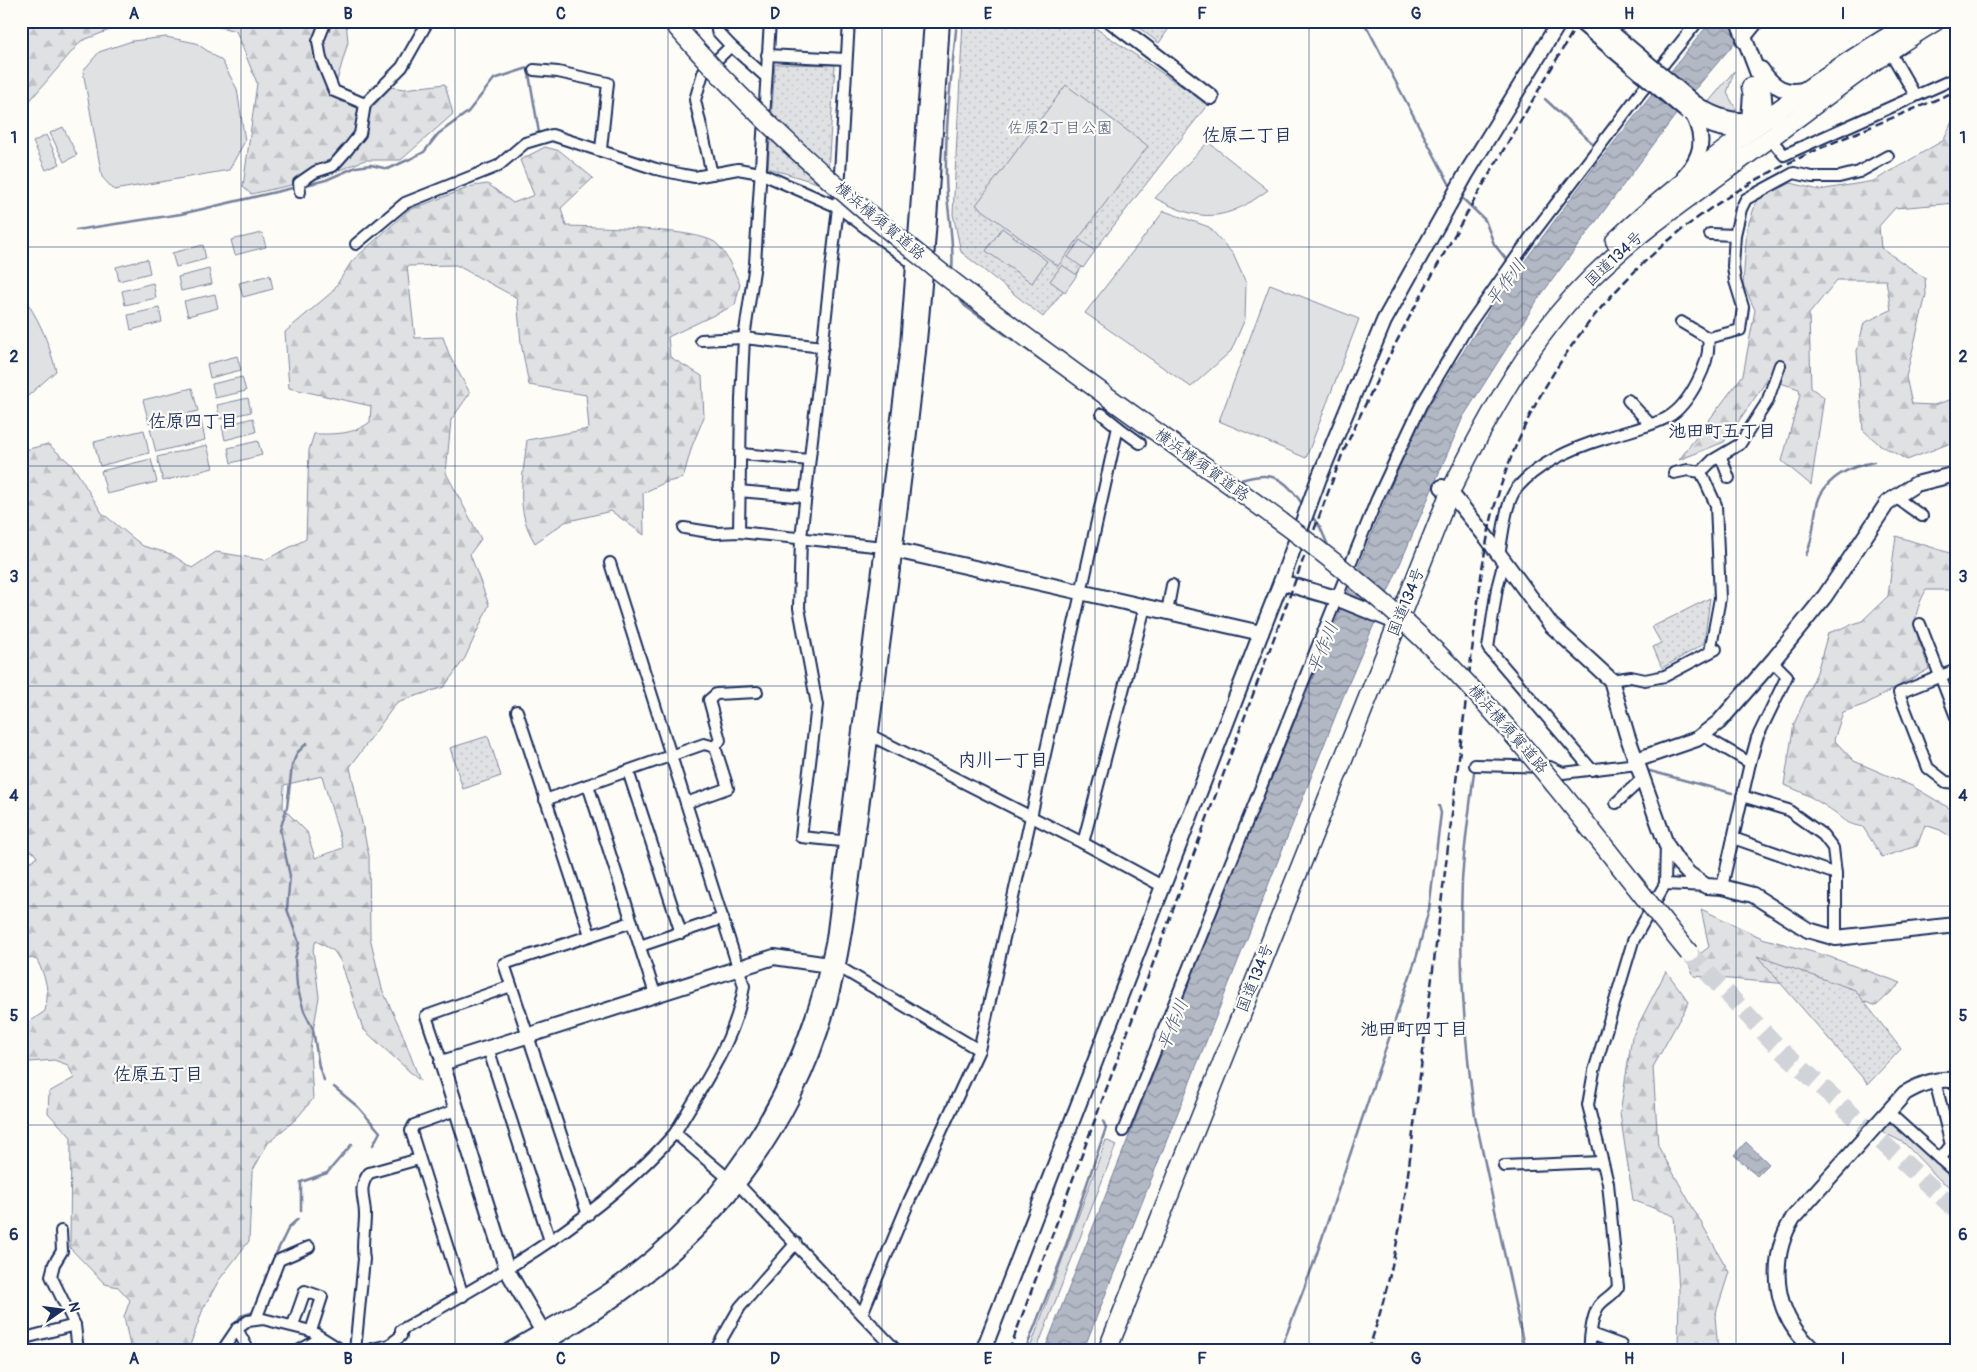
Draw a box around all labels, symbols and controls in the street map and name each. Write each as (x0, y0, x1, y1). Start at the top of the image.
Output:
text: A (129, 4, 140, 24)
text: B (343, 4, 353, 24)
text: C (556, 4, 566, 24)
text: D (770, 4, 780, 24)
text: E (984, 4, 993, 24)
text: F (1197, 4, 1207, 24)
text: G (1411, 4, 1422, 24)
text: H (1624, 4, 1634, 24)
text: I (1841, 4, 1845, 24)
park label: 佐原2丁目公園 (1008, 118, 1112, 138)
district label: 佐原二丁目 (1202, 124, 1292, 147)
text: 1 (11, 128, 17, 148)
text: 1 (1960, 128, 1966, 148)
street label: 横浜横須賀道路 (831, 177, 929, 265)
street label: 国道134号 (1581, 227, 1647, 291)
water label: 平作川 (1481, 254, 1531, 312)
text: 2 (10, 347, 19, 367)
text: 2 (1959, 347, 1968, 367)
district label: 佐原四丁目 (148, 410, 238, 433)
district label: 池田町五丁目 (1668, 420, 1776, 443)
street label: 横浜横須賀道路 (1151, 424, 1253, 506)
street label: 国道134号 (1383, 565, 1429, 639)
text: 3 (10, 567, 19, 587)
text: 3 (1959, 567, 1968, 587)
water label: 平作川 (1302, 619, 1344, 677)
street label: 横浜横須賀道路 (1464, 680, 1552, 778)
district label: 内川一丁目 (958, 749, 1048, 772)
text: 4 (9, 786, 19, 806)
text: 4 (1958, 786, 1968, 806)
street label: 国道134号 (1232, 941, 1278, 1015)
water label: 平作川 (1152, 996, 1194, 1054)
text: 5 (10, 1006, 19, 1026)
text: 5 (1959, 1006, 1968, 1026)
district label: 池田町四丁目 (1360, 1018, 1468, 1041)
district label: 佐原五丁目 (113, 1063, 203, 1086)
text: 6 (9, 1225, 19, 1245)
text: 6 (1958, 1225, 1968, 1245)
north arrow (38, 1284, 88, 1334)
text: N (65, 1300, 84, 1314)
text: A (129, 1349, 140, 1369)
text: B (343, 1349, 353, 1369)
text: C (556, 1349, 566, 1369)
text: D (770, 1349, 780, 1369)
text: E (984, 1349, 993, 1369)
text: F (1197, 1349, 1207, 1369)
text: G (1411, 1349, 1422, 1369)
text: H (1624, 1349, 1634, 1369)
text: I (1841, 1349, 1845, 1369)

